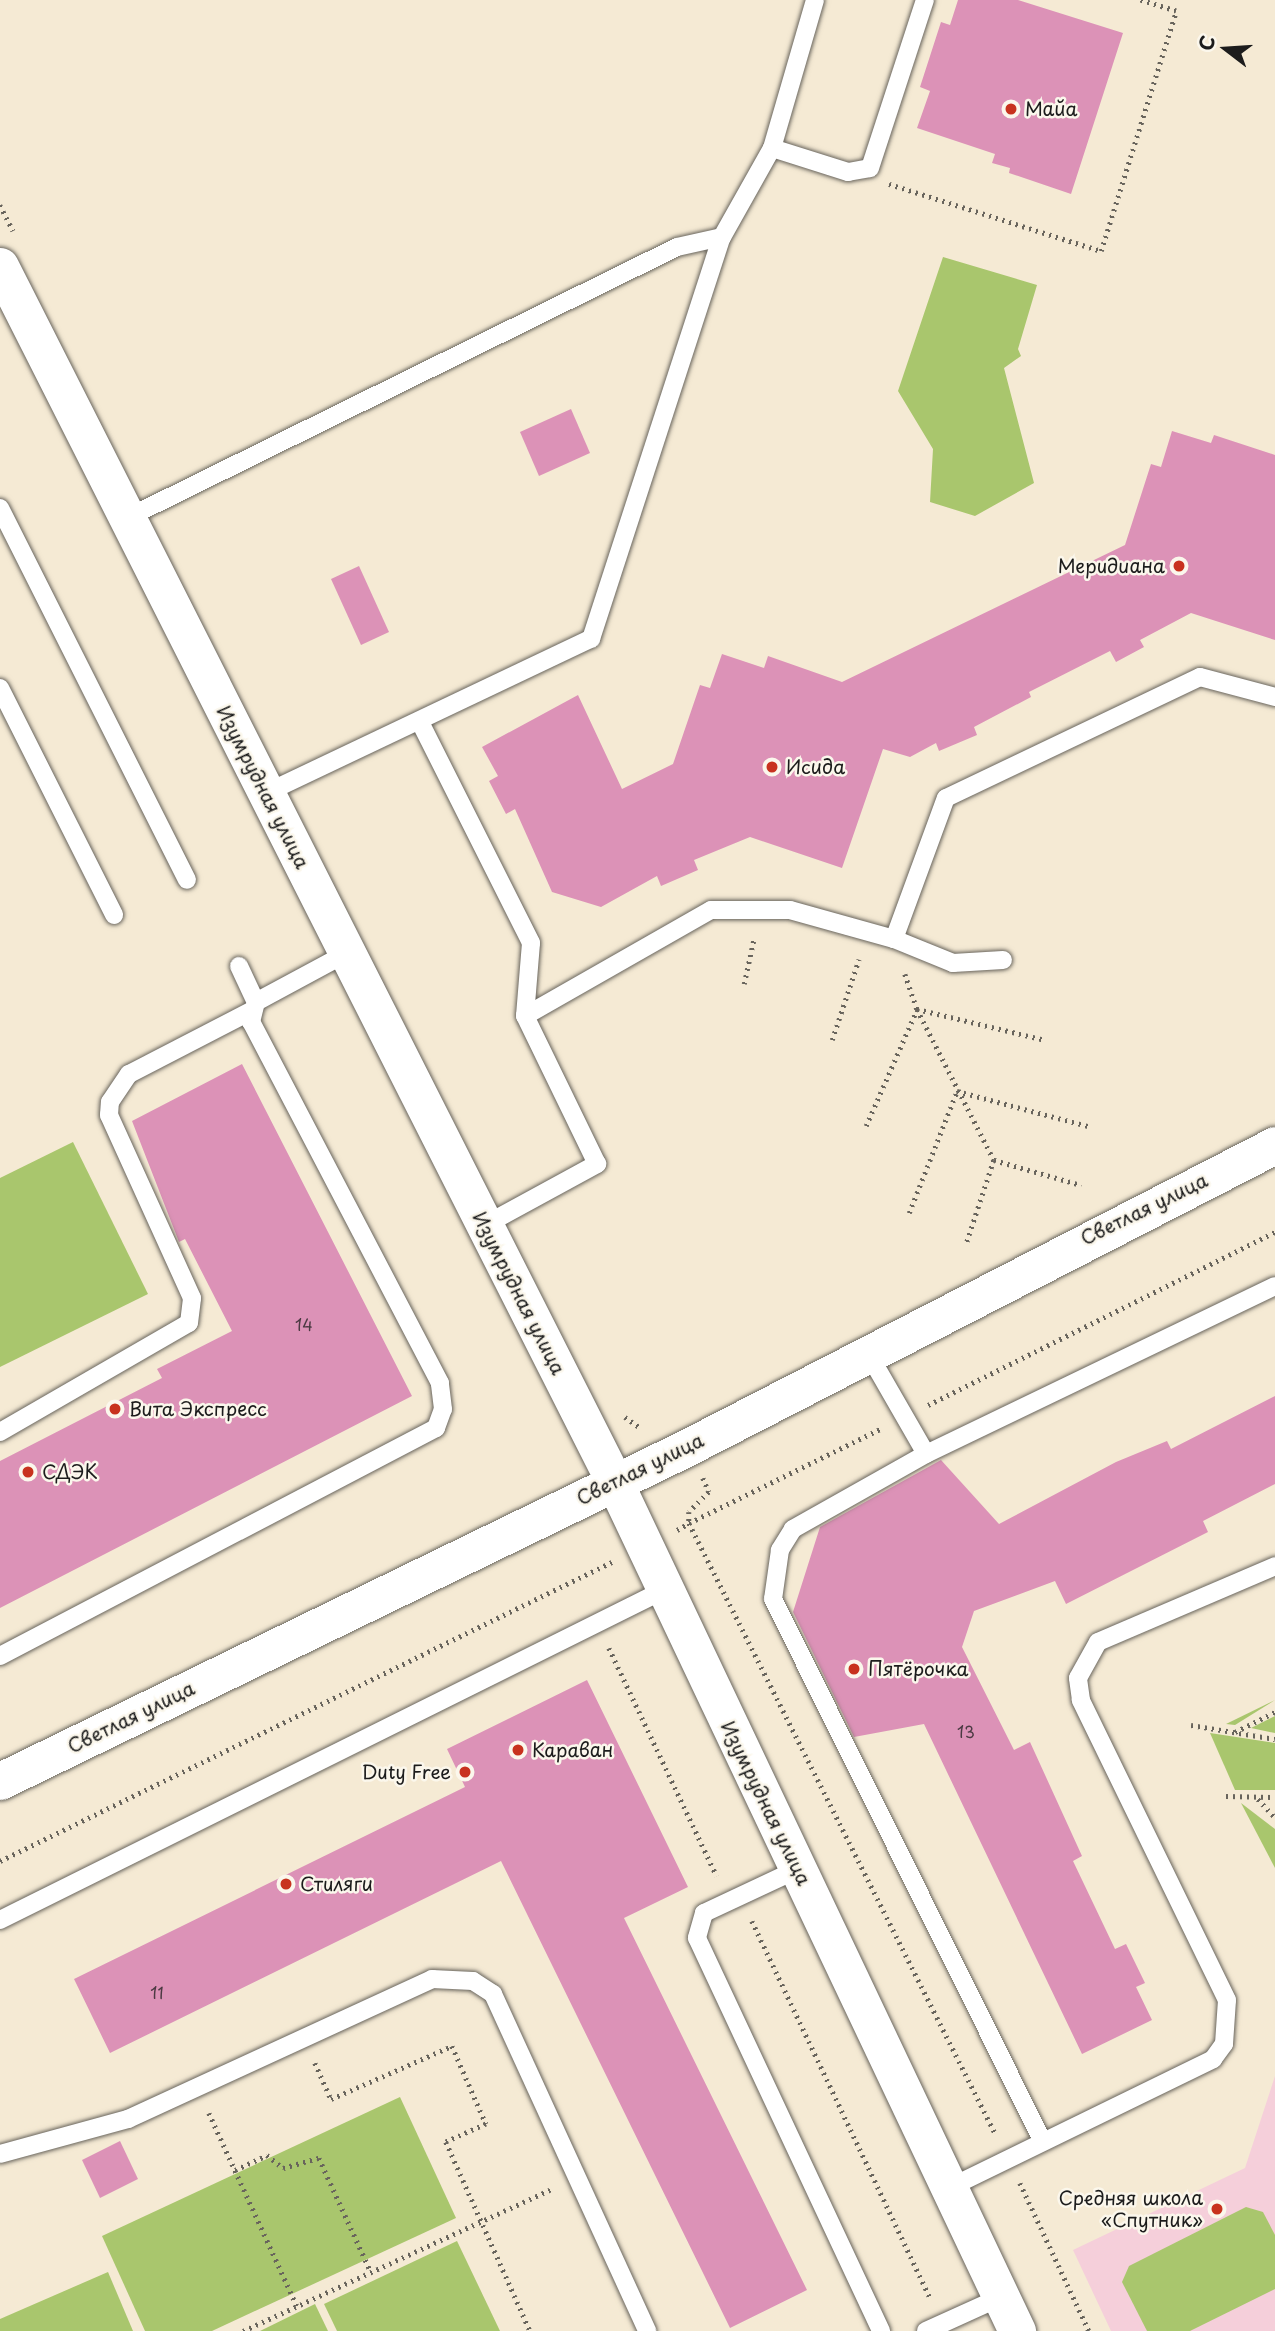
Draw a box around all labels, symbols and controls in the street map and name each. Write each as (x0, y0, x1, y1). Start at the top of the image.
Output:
north arrow (1191, 14, 1261, 84)
text: С (1190, 32, 1221, 54)
place label: Майа (1025, 98, 1077, 120)
marker: Майа (1003, 101, 1019, 117)
place label: Меридиана (1058, 555, 1165, 577)
marker: Меридиана (1171, 558, 1187, 574)
street label: Изумрудная улица (212, 701, 314, 873)
place label: Исида (786, 756, 845, 778)
marker: Исида (764, 759, 780, 775)
street label: Светлая улица (1077, 1168, 1211, 1250)
street label: Изумрудная улица (468, 1207, 570, 1379)
house number: 14 (295, 1314, 313, 1334)
place label: Вита Экспресс (129, 1398, 267, 1420)
marker: Вита Экспресс (107, 1401, 123, 1417)
street label: Светлая улица (573, 1428, 707, 1510)
place label: СДЭК (42, 1461, 98, 1483)
marker: СДЭК (20, 1464, 36, 1480)
place label: Пятёрочка (868, 1658, 969, 1680)
marker: Пятёрочка (846, 1661, 862, 1677)
street label: Светлая улица (64, 1676, 198, 1758)
street label: Изумрудная улица (716, 1717, 816, 1889)
house number: 13 (957, 1721, 975, 1741)
place label: Караван (532, 1739, 613, 1761)
marker: Караван (510, 1742, 526, 1758)
place label: Duty Free (360, 1761, 451, 1783)
marker: Duty Free (457, 1764, 473, 1780)
place label: Стиляги (300, 1873, 373, 1895)
marker: Стиляги (278, 1876, 294, 1892)
house number: 11 (150, 1982, 164, 2002)
place label: Средняя школа «Спутник» (1058, 2187, 1203, 2231)
marker: Средняя школа «Спутник» (1209, 2201, 1225, 2217)

